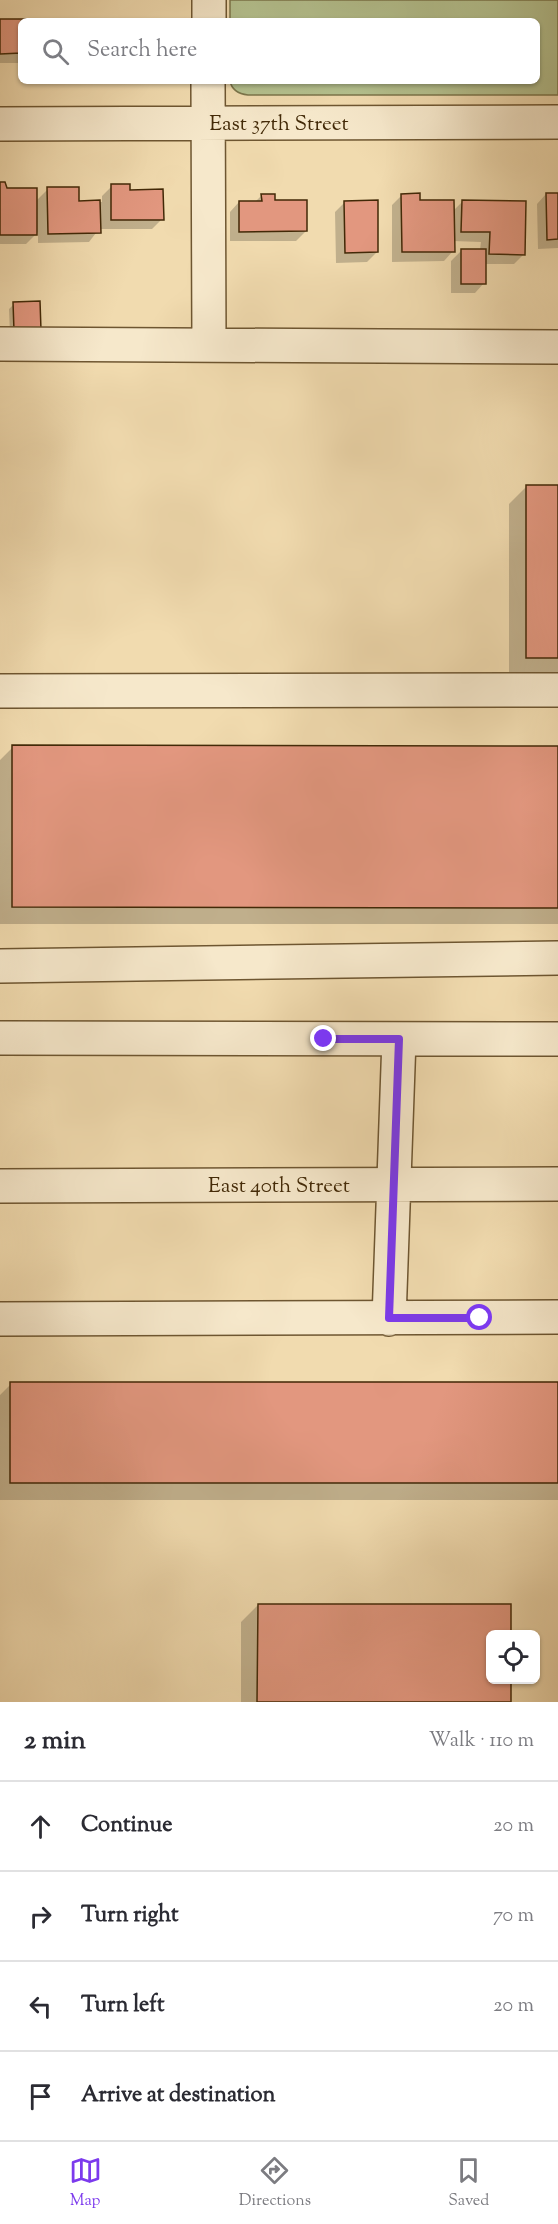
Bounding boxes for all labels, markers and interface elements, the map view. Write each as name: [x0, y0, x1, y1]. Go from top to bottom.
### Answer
search box: [18, 18, 540, 84]
icon: search: [39, 35, 72, 68]
text: Search here: [87, 35, 197, 67]
street label: East 37th Street: [209, 110, 349, 140]
route end: [310, 1025, 336, 1051]
street label: East 40th Street: [208, 1172, 350, 1202]
route start: [466, 1304, 492, 1330]
map controls: [486, 1630, 540, 1684]
button: locate: [486, 1630, 540, 1684]
text: 2 min: [24, 1723, 86, 1760]
text: Walk · 110 m: [429, 1727, 534, 1756]
icon: ahead: [24, 1810, 57, 1843]
text: Continue: [81, 1810, 172, 1842]
text: 20 m: [493, 1812, 534, 1841]
icon: right: [24, 1900, 57, 1933]
text: Turn right: [81, 1900, 178, 1932]
text: 70 m: [493, 1902, 534, 1931]
icon: left: [24, 1990, 57, 2023]
text: Turn left: [81, 1990, 164, 2022]
text: 20 m: [493, 1992, 534, 2021]
icon: arrive: [24, 2080, 57, 2113]
text: Arrive at destination: [81, 2080, 276, 2112]
tab: Map: [69, 2154, 102, 2213]
tab: Directions: [239, 2154, 311, 2213]
tab: Saved: [448, 2154, 489, 2213]

